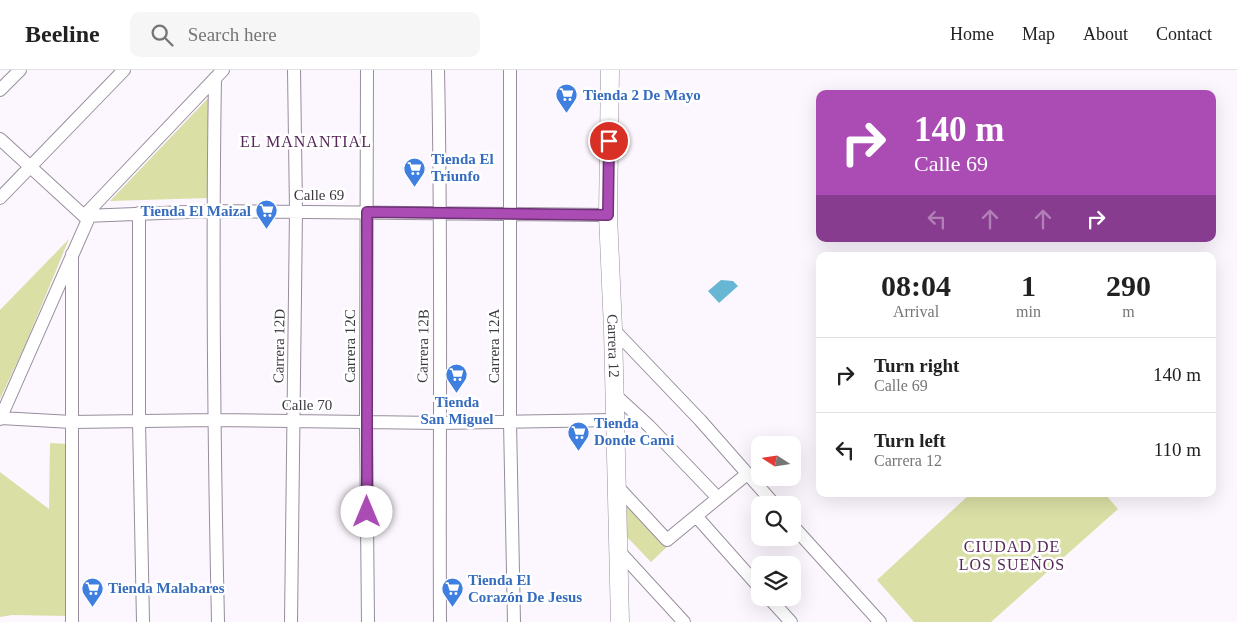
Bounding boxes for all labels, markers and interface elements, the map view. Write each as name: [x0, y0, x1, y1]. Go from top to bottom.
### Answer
search box: [130, 12, 480, 57]
text: Beeline: [25, 21, 100, 47]
icon: search: [148, 21, 176, 49]
text: Search here: [188, 24, 277, 45]
text: Home: [950, 24, 994, 44]
text: Map: [1022, 24, 1055, 44]
text: About: [1083, 24, 1128, 44]
text: Contact: [1156, 24, 1212, 44]
supermarket icon: Tienda 2 De Mayo: [555, 83, 579, 114]
place label: Tienda 2 De Mayo: [583, 87, 701, 103]
icon: right: [831, 110, 896, 175]
text: 140 m: [914, 110, 1004, 149]
pin: [588, 120, 630, 162]
icon: arrive: [595, 127, 623, 155]
district label: EL MANANTIAL: [240, 133, 372, 150]
place label: Tienda El Triunfo: [431, 151, 494, 184]
text: Calle 69: [914, 151, 988, 176]
supermarket icon: Tienda El Triunfo: [403, 156, 427, 187]
street label: Calle 69: [294, 187, 344, 203]
supermarket icon: Tienda El Maizal: [255, 199, 279, 230]
place label: Tienda El Maizal: [140, 203, 251, 219]
icon: left: [923, 205, 951, 233]
icon: ahead: [976, 205, 1004, 233]
icon: ahead: [1029, 205, 1057, 233]
icon: right: [1082, 205, 1110, 233]
text: 08:04: [881, 269, 951, 302]
text: 1: [1021, 269, 1036, 302]
text: 290: [1106, 269, 1151, 302]
text: Arrival: [893, 303, 939, 320]
text: min: [1016, 303, 1041, 320]
text: m: [1122, 303, 1135, 320]
street label: Carrera 12D: [270, 308, 288, 383]
street label: Carrera 12C: [342, 309, 358, 383]
street label: Carrera 12B: [414, 309, 432, 383]
street label: Carrera 12A: [486, 309, 502, 383]
street label: Carrera 12: [604, 314, 622, 378]
text: Turn right: [874, 355, 959, 376]
icon: right: [831, 361, 859, 389]
supermarket icon: Tienda San Miguel: [445, 362, 469, 393]
text: 140 m: [1153, 364, 1201, 385]
text: Calle 69: [874, 377, 928, 394]
place label: Tienda San Miguel: [421, 394, 493, 427]
street label: Calle 70: [282, 397, 332, 413]
place label: Tienda Donde Cami: [594, 415, 674, 448]
supermarket icon: Tienda Donde Cami: [566, 420, 590, 451]
text: Turn left: [874, 430, 946, 451]
north arrow: [751, 436, 801, 486]
map controls: [751, 436, 801, 606]
icon: left: [831, 436, 859, 464]
text: 110 m: [1154, 439, 1201, 460]
text: Carrera 12: [874, 452, 942, 469]
position arrow: [340, 485, 392, 537]
button: search: [751, 496, 801, 546]
district label: CIUDAD DE LOS SUEÑOS: [959, 538, 1065, 573]
button: layers: [751, 556, 801, 606]
place label: Tienda El Corazón De Jesus: [468, 572, 582, 605]
supermarket icon: Tienda Malabares: [80, 576, 104, 607]
supermarket icon: Tienda El Corazón De Jesus: [440, 577, 464, 608]
place label: Tienda Malabares: [108, 580, 225, 596]

